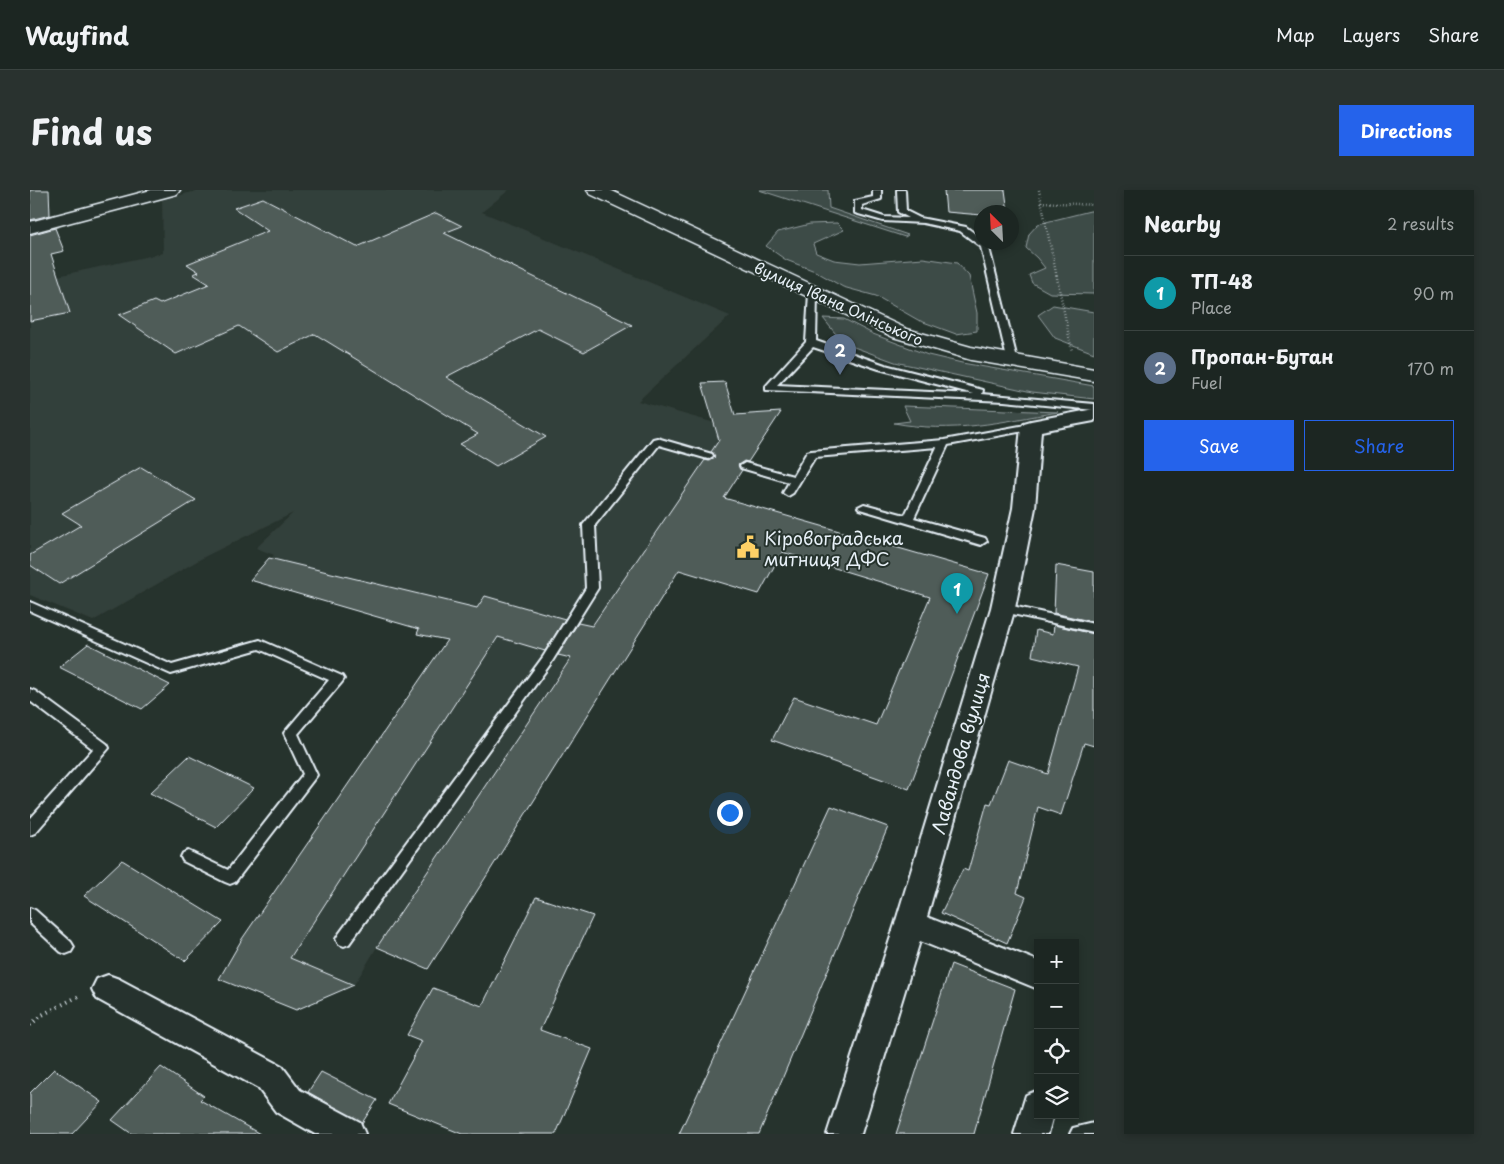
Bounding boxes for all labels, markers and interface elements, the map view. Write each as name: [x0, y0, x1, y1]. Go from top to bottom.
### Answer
text: Wayfind: [25, 17, 129, 53]
text: Map: [1276, 21, 1315, 48]
text: Layers: [1343, 21, 1400, 48]
text: Share: [1428, 21, 1479, 48]
text: Find us: [30, 104, 152, 157]
button: Directions: [1339, 105, 1474, 156]
north arrow: [974, 205, 1019, 250]
text: Nearby: [1144, 207, 1221, 239]
text: 2 results: [1387, 211, 1454, 235]
street label: вулиця Івана Олінського: [751, 255, 927, 351]
text: ТП-48: [1191, 267, 1253, 295]
text: 1: [1156, 281, 1164, 305]
text: 90 m: [1413, 281, 1454, 305]
text: Place: [1191, 295, 1232, 319]
pin: 2: [824, 334, 856, 375]
text: Пропан-Бутан: [1191, 342, 1334, 370]
text: 2: [1154, 356, 1166, 380]
text: 170 m: [1408, 356, 1454, 380]
text: Fuel: [1191, 370, 1222, 394]
button: Save: [1144, 420, 1294, 471]
button: Share: [1304, 420, 1454, 471]
place label: Кіровоградська митниця ДФС: [764, 524, 904, 572]
public building icon: Кіровоградська митниця ДФС: [735, 534, 761, 560]
pin: 1: [941, 573, 973, 614]
street label: Лавандова вулиця: [924, 669, 996, 837]
your location: [717, 800, 743, 826]
map controls: [1034, 939, 1079, 1119]
button: +: [1034, 939, 1079, 984]
button: −: [1034, 984, 1079, 1029]
button: locate: [1034, 1029, 1079, 1074]
button: layers: [1034, 1074, 1079, 1119]

